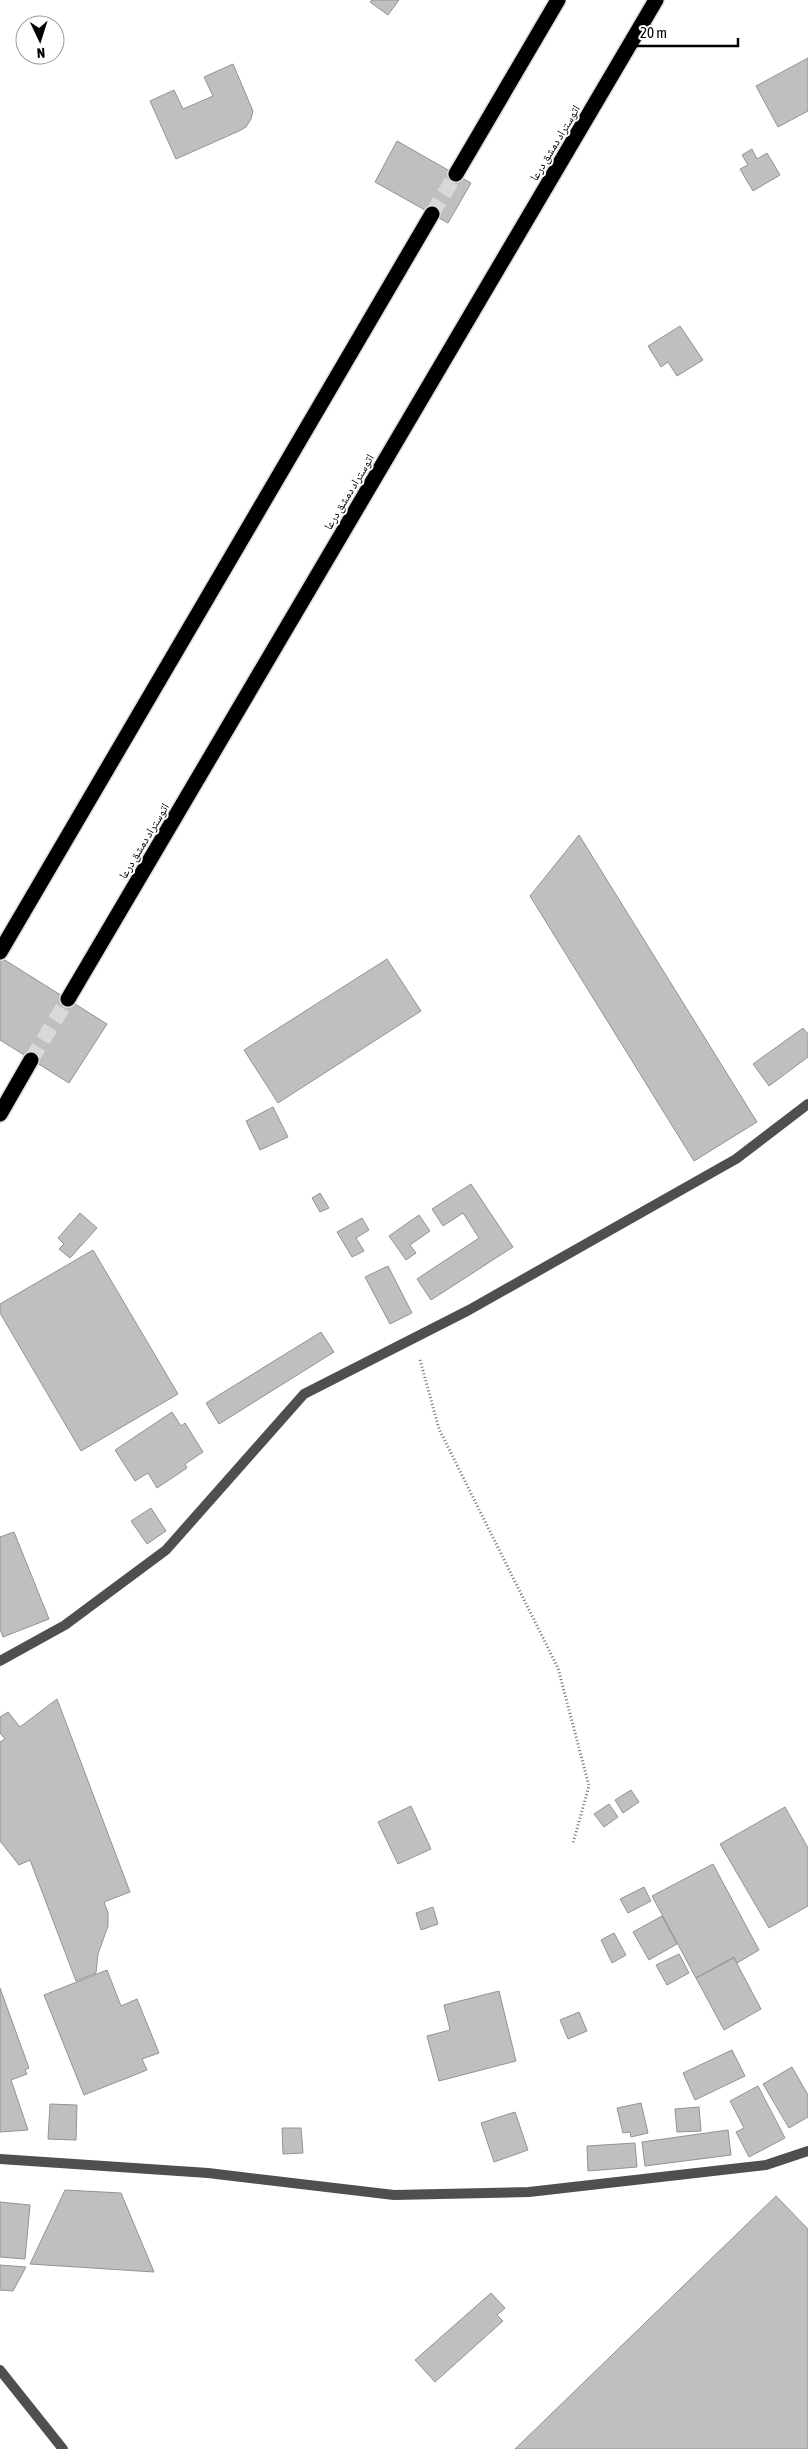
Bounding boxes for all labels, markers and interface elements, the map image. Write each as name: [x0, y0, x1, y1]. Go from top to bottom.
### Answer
north arrow: [15, 15, 65, 65]
scale bar: [633, 15, 738, 47]
text: 20 m: [640, 24, 667, 41]
text: N: [36, 45, 46, 61]
street label: اتوستراد دمشق درعا: [527, 103, 583, 183]
street label: اتوستراد دمشق درعا: [321, 452, 377, 532]
street label: اتوستراد دمشق درعا: [116, 801, 172, 881]

